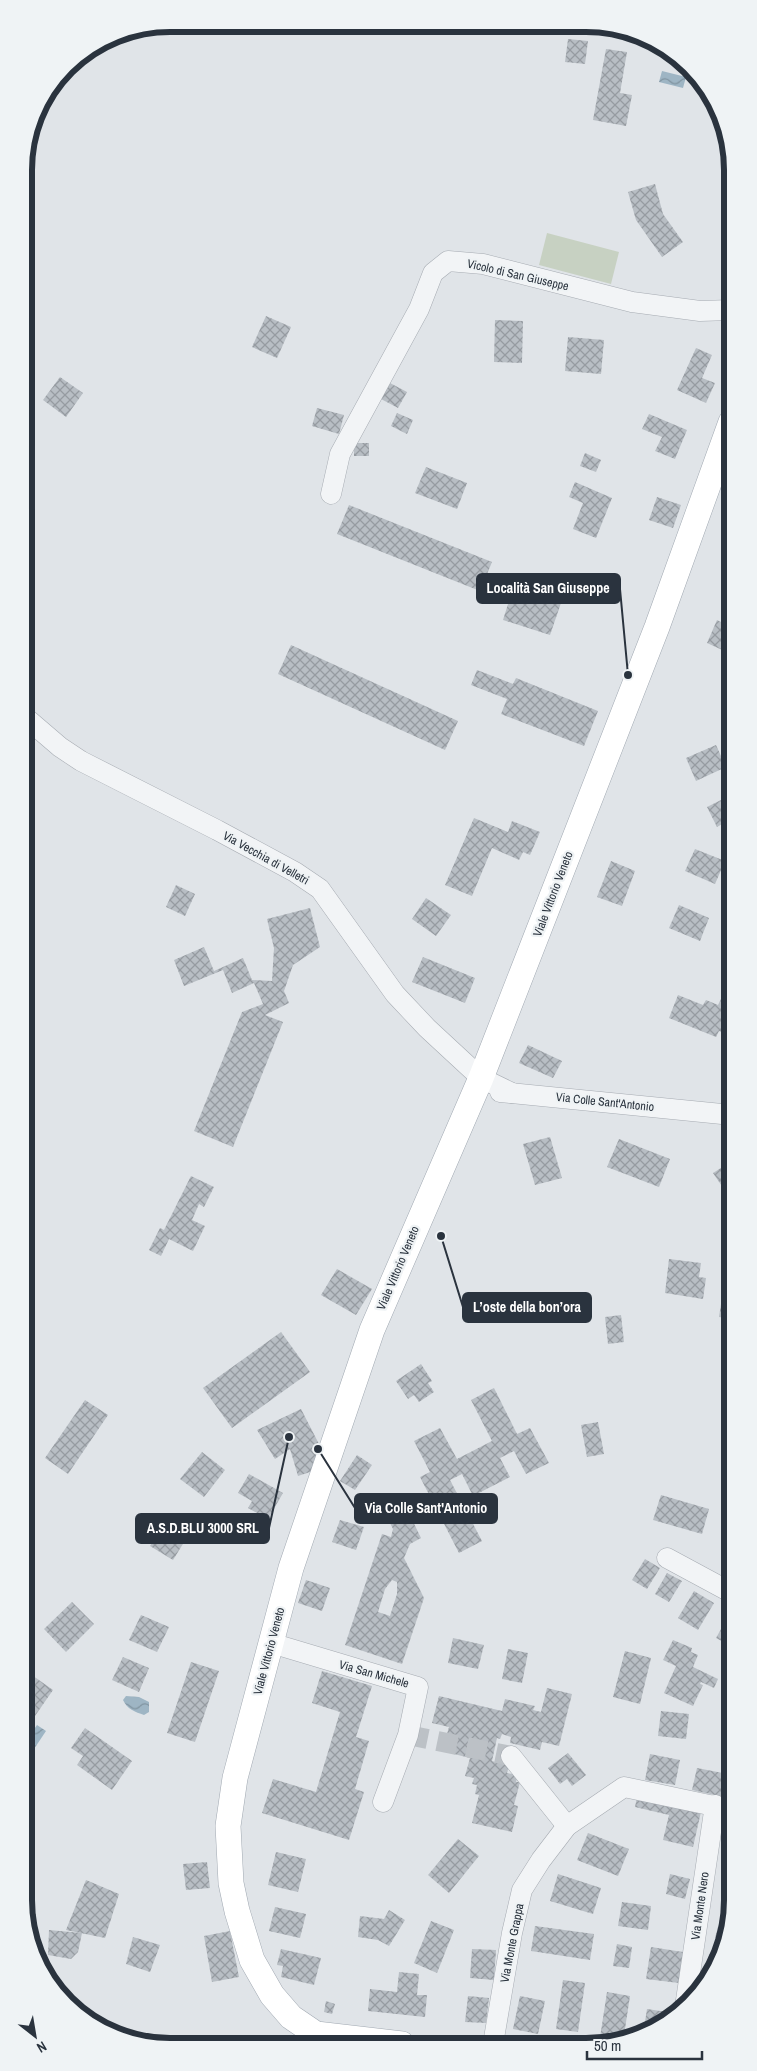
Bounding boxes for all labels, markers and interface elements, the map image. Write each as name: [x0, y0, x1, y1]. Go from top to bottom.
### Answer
street label: Vicolo di San Giuseppe: [466, 256, 570, 294]
callout: Località San Giuseppe: [477, 574, 620, 603]
text: Località San Giuseppe: [486, 579, 610, 597]
street label: Via Vecchia di Velletri: [220, 828, 312, 888]
street label: Viale Vittorio Veneto: [529, 849, 577, 939]
street label: Via Colle Sant'Antonio: [555, 1089, 655, 1115]
street label: Viale Vittorio Veneto: [373, 1223, 423, 1313]
callout: L’oste della bon’ora: [463, 1293, 591, 1322]
text: L’oste della bon’ora: [473, 1298, 582, 1316]
callout: Via Colle Sant'Antonio: [355, 1494, 497, 1523]
text: Via Colle Sant'Antonio: [365, 1499, 487, 1517]
callout: A.S.D.BLU 3000 SRL: [136, 1514, 269, 1543]
text: A.S.D.BLU 3000 SRL: [147, 1519, 259, 1537]
street label: Viale Vittorio Veneto: [250, 1605, 288, 1697]
street label: Via San Michele: [337, 1656, 411, 1692]
street label: Via Monte Nero: [687, 1871, 713, 1941]
street label: Via Monte Grappa: [496, 1902, 528, 1984]
north arrow: [10, 2011, 60, 2061]
scale bar: [587, 2028, 702, 2060]
text: 50 m: [594, 2035, 621, 2056]
text: N: [34, 2037, 50, 2057]

